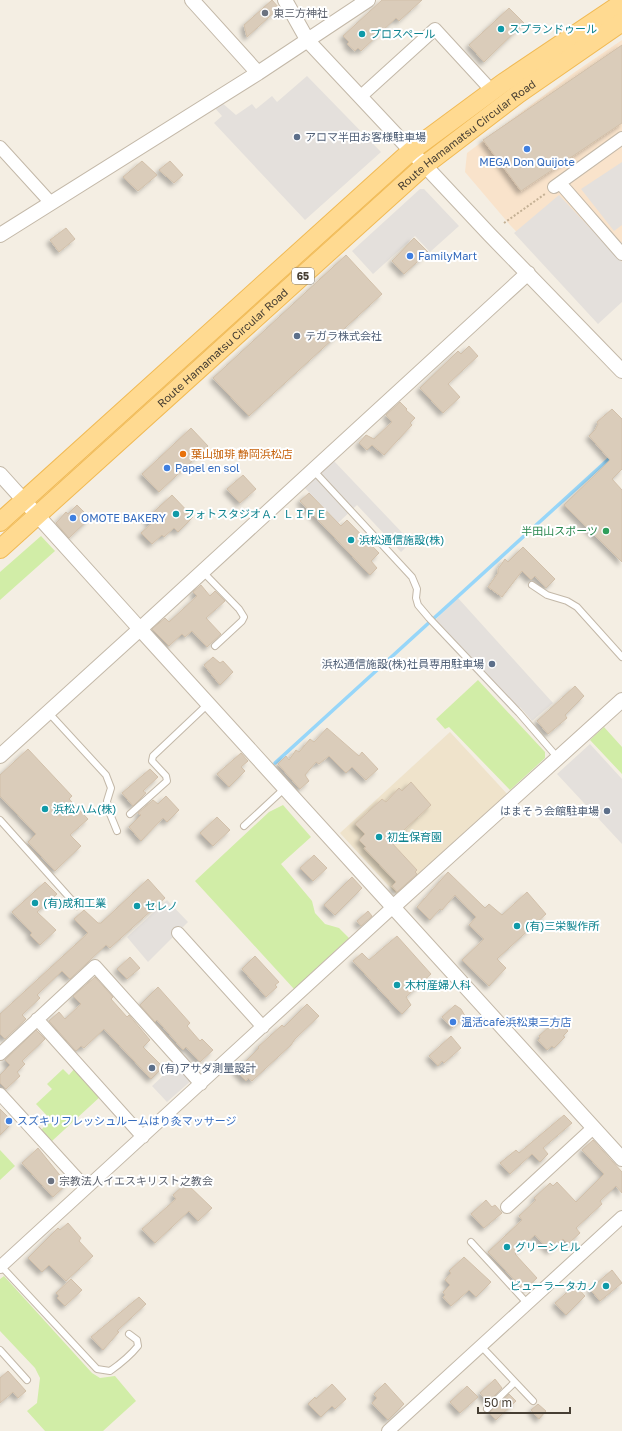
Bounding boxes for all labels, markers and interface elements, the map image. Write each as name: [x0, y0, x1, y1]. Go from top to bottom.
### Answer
place label: 東三方神社: [273, 6, 328, 19]
marker: 東三方神社: [260, 8, 270, 18]
place label: スプランドゥール: [509, 22, 597, 35]
marker: スプランドゥール: [496, 24, 506, 34]
place label: プロスペール: [370, 27, 435, 40]
marker: プロスペール: [357, 29, 367, 39]
street label: Route Hamamatsu Circular Road: [395, 77, 538, 193]
place label: アロマ半田お客様駐車場: [305, 130, 426, 143]
marker: アロマ半田お客様駐車場: [292, 132, 302, 142]
marker: MEGA Don Quijote: [522, 144, 532, 154]
place label: MEGA Don Quijote: [479, 155, 575, 168]
place label: FamilyMart: [418, 249, 477, 262]
marker: FamilyMart: [405, 251, 415, 261]
road number: 65: [292, 268, 314, 284]
street label: Route Hamamatsu Circular Road: [154, 285, 290, 410]
place label: テガラ株式会社: [305, 329, 382, 342]
marker: テガラ株式会社: [292, 331, 302, 341]
place label: 葉山珈琲 静岡浜松店: [191, 447, 293, 460]
marker: 葉山珈琲 静岡浜松店: [178, 449, 188, 459]
place label: Papel en sol: [175, 461, 240, 474]
marker: Papel en sol: [162, 463, 172, 473]
place label: フォトスタジオＡ．ＬＩＦＥ: [184, 507, 327, 520]
marker: フォトスタジオＡ．ＬＩＦＥ: [171, 509, 181, 519]
place label: OMOTE BAKERY: [81, 511, 166, 524]
marker: OMOTE BAKERY: [68, 513, 78, 523]
place label: 半田山スポーツ: [521, 524, 598, 537]
marker: 半田山スポーツ: [601, 526, 611, 536]
place label: 浜松通信施設(株): [359, 533, 444, 546]
marker: 浜松通信施設(株): [346, 535, 356, 545]
place label: 浜松通信施設(株)社員専用駐車場: [322, 657, 484, 670]
marker: 浜松通信施設(株)社員専用駐車場: [487, 659, 497, 669]
place label: 浜松ハム(株): [53, 802, 116, 815]
marker: 浜松ハム(株): [40, 804, 50, 814]
place label: はまそう会館駐車場: [500, 804, 599, 817]
marker: はまそう会館駐車場: [602, 806, 612, 816]
place label: 初生保育園: [387, 830, 442, 843]
marker: 初生保育園: [374, 832, 384, 842]
place label: (有)成和工業: [43, 896, 106, 909]
marker: (有)成和工業: [30, 898, 40, 908]
place label: セレノ: [145, 899, 178, 912]
marker: セレノ: [132, 901, 142, 911]
place label: (有)三栄製作所: [525, 919, 600, 932]
marker: (有)三栄製作所: [512, 921, 522, 931]
place label: 木村産婦人科: [405, 978, 471, 991]
marker: 木村産婦人科: [392, 980, 402, 990]
place label: 温活cafe浜松東三方店: [461, 1015, 572, 1028]
marker: 温活cafe浜松東三方店: [448, 1017, 458, 1027]
place label: (有)アサダ測量設計: [160, 1061, 256, 1074]
marker: (有)アサダ測量設計: [147, 1063, 157, 1073]
place label: スズキリフレッシュルームはり灸マッサージ: [17, 1114, 236, 1127]
marker: スズキリフレッシュルームはり灸マッサージ: [4, 1116, 14, 1126]
place label: 宗教法人イエスキリスト之教会: [59, 1174, 213, 1187]
marker: 宗教法人イエスキリスト之教会: [46, 1176, 56, 1186]
place label: グリーンヒル: [515, 1240, 580, 1253]
marker: グリーンヒル: [502, 1242, 512, 1252]
place label: ビューラータカノ: [510, 1279, 598, 1292]
marker: ビューラータカノ: [601, 1281, 611, 1291]
scale bar: [478, 1389, 570, 1415]
text: 50 m: [484, 1395, 512, 1410]

